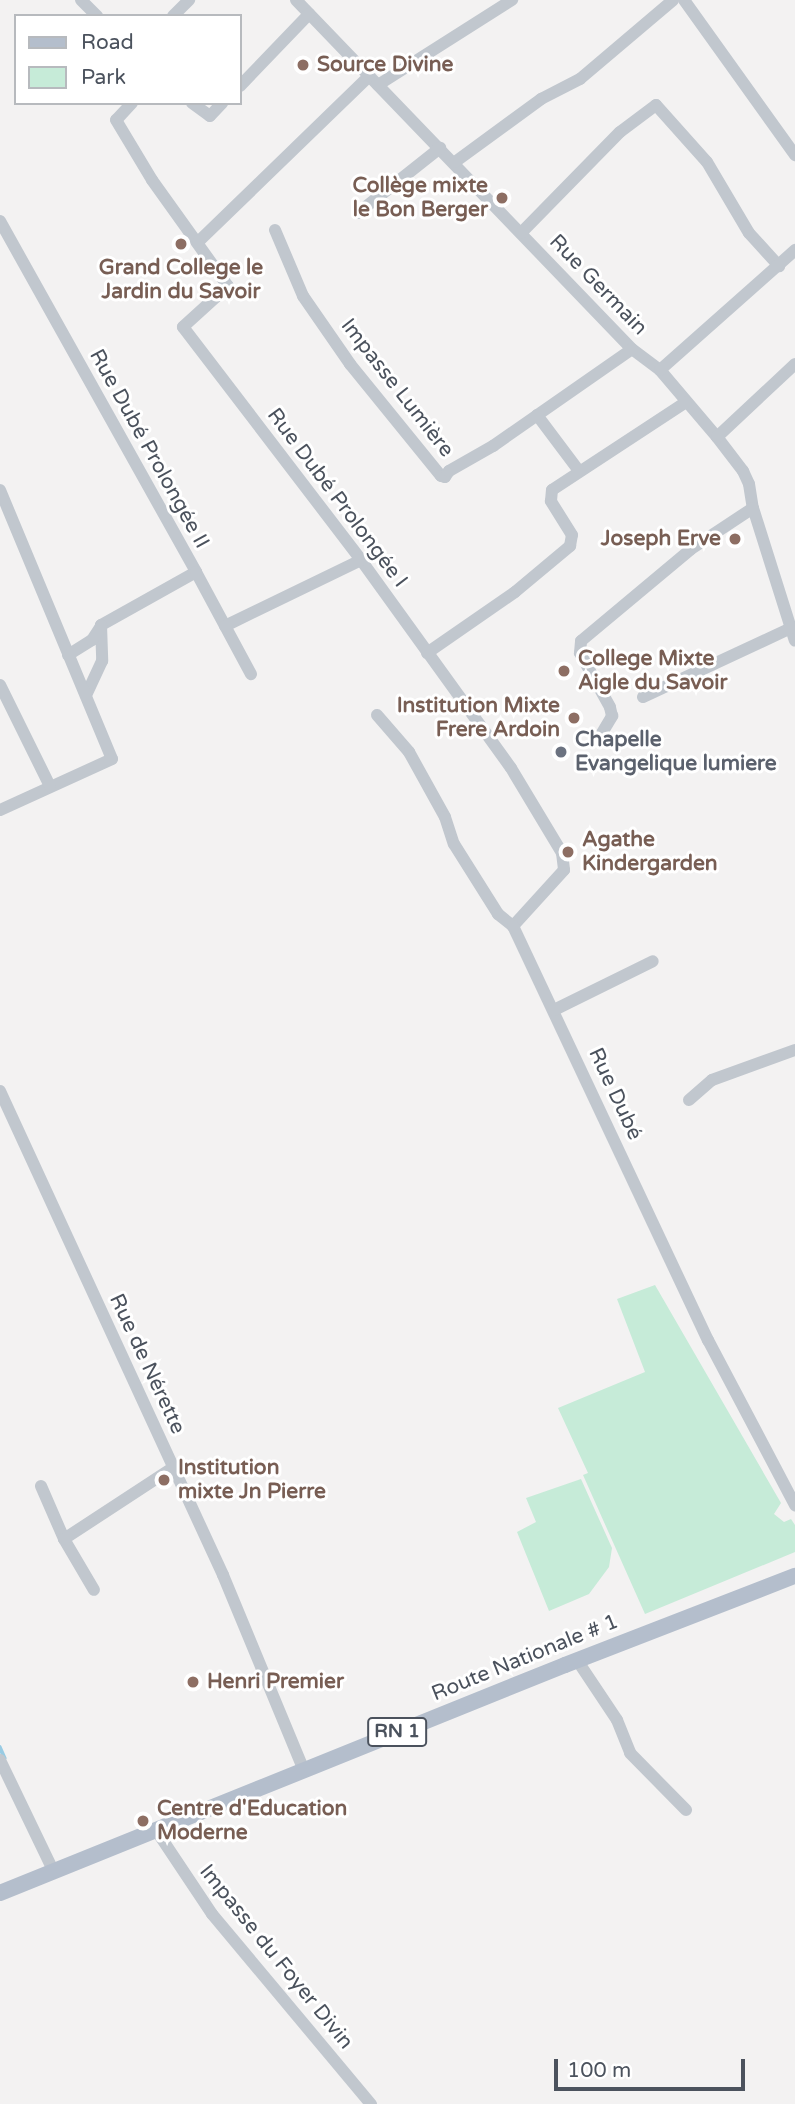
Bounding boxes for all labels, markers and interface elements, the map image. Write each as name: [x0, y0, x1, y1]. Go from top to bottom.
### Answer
legend: [14, 14, 242, 105]
text: Road: [81, 30, 134, 55]
place label: Source Divine: [317, 52, 453, 78]
marker: Source Divine: [295, 57, 311, 73]
text: Park: [81, 65, 126, 90]
place label: Collège mixte le Bon Berger: [352, 173, 488, 223]
marker: Collège mixte le Bon Berger: [494, 190, 510, 206]
street label: Rue Germain: [544, 229, 652, 341]
marker: Grand College le Jardin du Savoir: [173, 236, 189, 252]
place label: Grand College le Jardin du Savoir: [99, 255, 263, 305]
street label: Impasse Lumière: [335, 314, 459, 462]
street label: Rue Dubé Prolongée II: [84, 345, 214, 553]
street label: Rue Dubé Prolongée I: [261, 403, 413, 593]
place label: Joseph Erve: [601, 526, 721, 552]
marker: Joseph Erve: [727, 531, 743, 547]
place label: College Mixte Aigle du Savoir: [578, 646, 728, 696]
marker: College Mixte Aigle du Savoir: [556, 663, 572, 679]
place label: Institution Mixte Frere Ardoin: [397, 693, 560, 743]
marker: Institution Mixte Frere Ardoin: [566, 710, 582, 726]
place label: Chapelle Evangelique lumiere: [575, 727, 777, 777]
marker: Chapelle Evangelique lumiere: [553, 744, 569, 760]
place label: Agathe Kindergarden: [582, 827, 718, 877]
marker: Agathe Kindergarden: [560, 844, 576, 860]
street label: Rue Dubé: [583, 1044, 647, 1144]
street label: Rue de Nérette: [104, 1290, 190, 1438]
place label: Institution mixte Jn Pierre: [178, 1455, 326, 1505]
marker: Institution mixte Jn Pierre: [156, 1472, 172, 1488]
street label: Route Nationale # 1: [428, 1609, 622, 1707]
place label: Henri Premier: [207, 1669, 344, 1695]
marker: Henri Premier: [185, 1674, 201, 1690]
road number: RN 1: [366, 1716, 428, 1748]
place label: Centre d'Education Moderne: [157, 1796, 347, 1846]
marker: Centre d'Education Moderne: [135, 1813, 151, 1829]
street label: Impasse du Foyer Divin: [194, 1860, 358, 2054]
scale bar: [557, 2044, 748, 2088]
text: 100 m: [567, 2058, 631, 2083]

